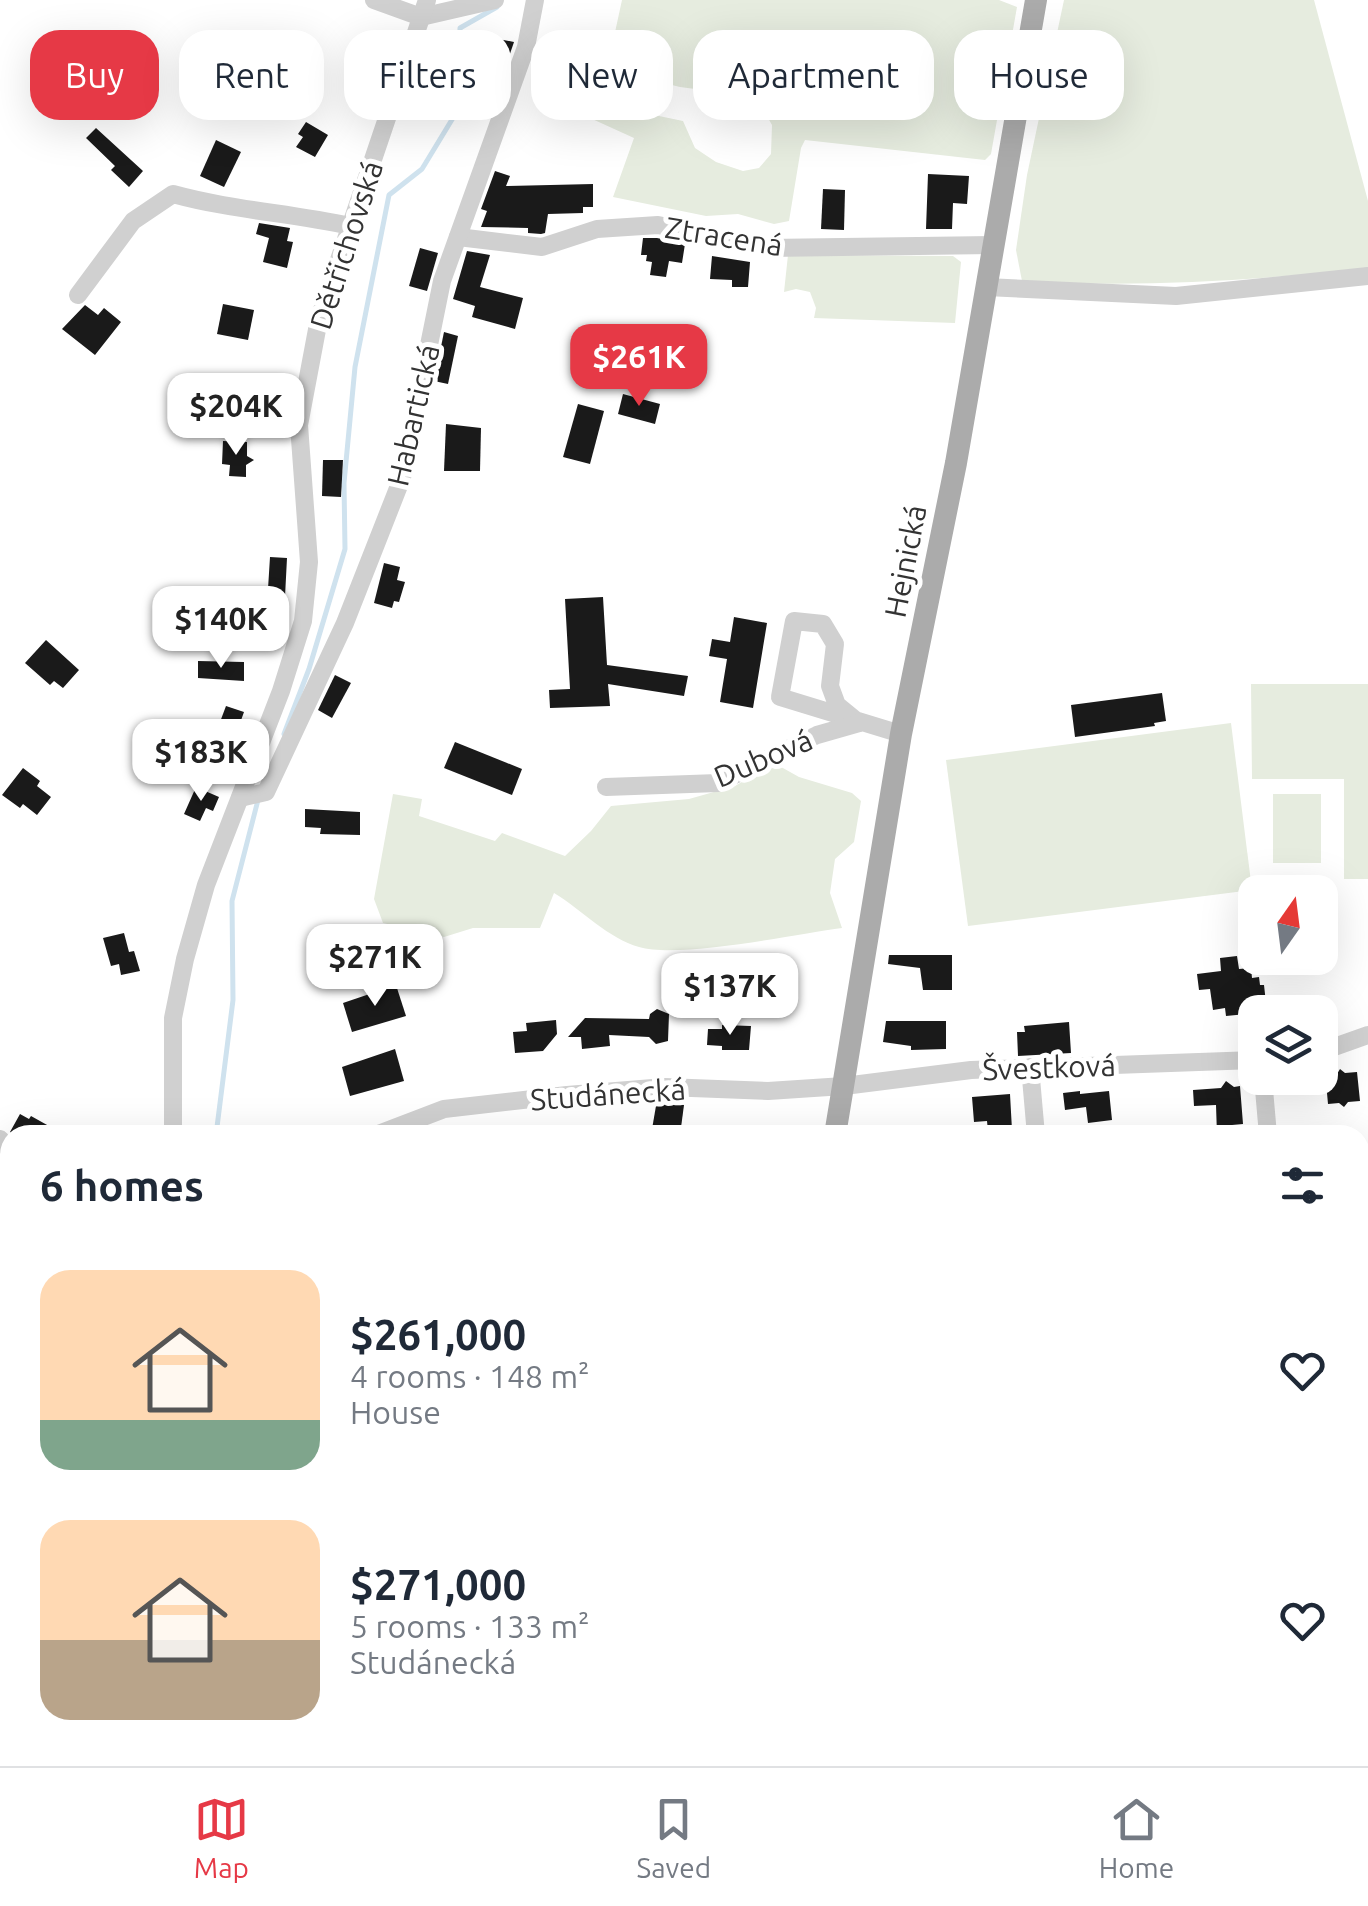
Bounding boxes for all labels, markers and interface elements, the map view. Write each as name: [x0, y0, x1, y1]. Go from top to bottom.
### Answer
chip: Buy: [30, 30, 159, 120]
chip: Rent: [179, 30, 324, 120]
chip: Filters: [344, 30, 511, 120]
chip: New: [531, 30, 673, 120]
chip: Apartment: [693, 30, 934, 120]
chip: House: [954, 30, 1124, 120]
street label: Dětřichovská: [303, 157, 389, 333]
street label: Ztracená: [663, 210, 785, 262]
pin: $261K: [569, 324, 709, 409]
text: $261K: [592, 338, 686, 374]
street label: Habartická: [380, 341, 446, 489]
pin: $204K: [166, 373, 306, 458]
text: $204K: [189, 387, 283, 423]
street label: Hejnická: [877, 502, 933, 620]
pin: $140K: [151, 586, 291, 671]
text: $140K: [174, 600, 268, 636]
pin: $183K: [131, 719, 271, 804]
street label: Dubová: [709, 722, 817, 794]
text: $183K: [154, 733, 248, 769]
north arrow: [1238, 875, 1338, 975]
map controls: [1238, 875, 1338, 1095]
pin: $271K: [305, 924, 445, 1009]
text: $271K: [328, 938, 422, 974]
pin: $137K: [660, 953, 800, 1038]
text: $137K: [683, 967, 777, 1003]
button: layers: [1238, 995, 1338, 1095]
street label: Švestková: [982, 1048, 1116, 1086]
street label: Studánecká: [529, 1072, 687, 1116]
icon: filters: [1275, 1158, 1330, 1213]
text: 6 homes: [40, 1162, 204, 1209]
icon: home: [120, 1310, 240, 1430]
text: $261,000: [350, 1311, 526, 1358]
icon: heart: [1275, 1343, 1330, 1398]
text: 4 rooms · 148 m²: [350, 1358, 590, 1394]
text: House: [350, 1394, 441, 1430]
icon: home: [120, 1560, 240, 1680]
text: $271,000: [350, 1561, 526, 1608]
icon: heart: [1275, 1593, 1330, 1648]
text: 5 rooms · 133 m²: [350, 1608, 590, 1644]
text: Studánecká: [350, 1644, 516, 1680]
tab: Map: [194, 1792, 249, 1883]
tab: Saved: [637, 1792, 711, 1883]
tab: Home: [1099, 1792, 1174, 1883]

